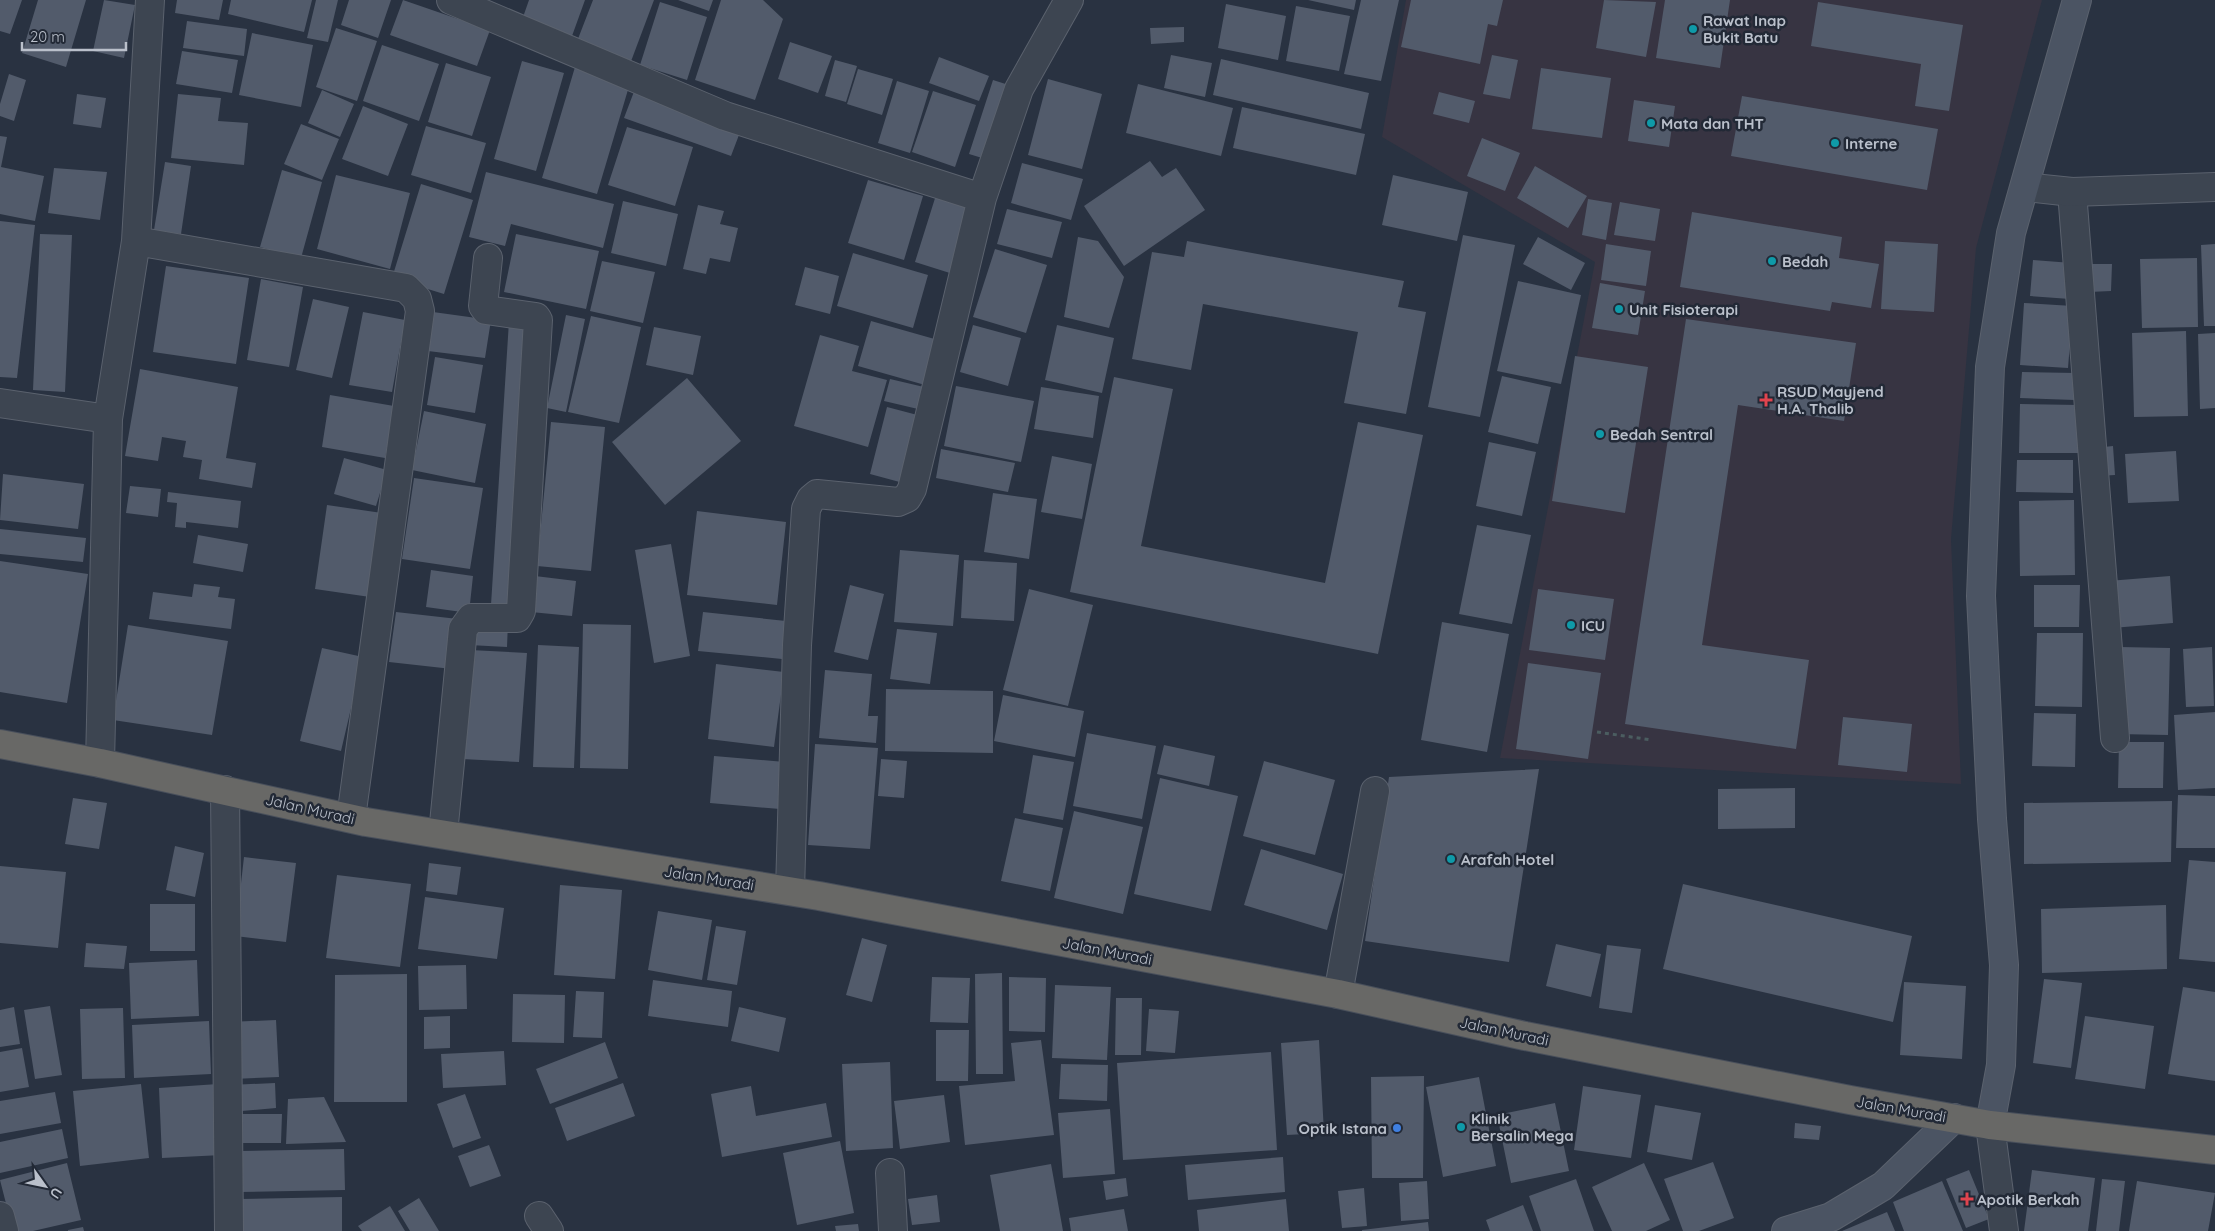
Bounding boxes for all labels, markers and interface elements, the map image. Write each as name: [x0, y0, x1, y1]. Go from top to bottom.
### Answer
place label: Rawat Inap Bukit Batu: [1703, 11, 1786, 47]
scale bar: [22, 20, 126, 52]
marker: Rawat Inap Bukit Batu: [1687, 23, 1699, 35]
text: 20 m: [30, 27, 65, 46]
place label: Mata dan THT: [1661, 114, 1764, 133]
marker: Mata dan THT: [1645, 117, 1657, 129]
place label: Interne: [1845, 134, 1897, 153]
marker: Interne: [1829, 137, 1841, 149]
place label: Bedah: [1782, 252, 1828, 271]
marker: Bedah: [1766, 255, 1778, 267]
place label: Unit Fisioterapi: [1629, 300, 1738, 319]
marker: Unit Fisioterapi: [1613, 303, 1625, 315]
place label: RSUD Mayjend H.A. Thalib: [1777, 382, 1884, 418]
marker: RSUD Mayjend H.A. Thalib: [1759, 393, 1773, 407]
place label: Bedah Sentral: [1610, 425, 1713, 444]
marker: Bedah Sentral: [1594, 428, 1606, 440]
place label: ICU: [1581, 616, 1605, 635]
marker: ICU: [1565, 619, 1577, 631]
street label: Jalan Muradi: [264, 790, 356, 828]
place label: Arafah Hotel: [1461, 850, 1554, 869]
marker: Arafah Hotel: [1445, 853, 1457, 865]
street label: Jalan Muradi: [663, 862, 755, 894]
street label: Jalan Muradi: [1061, 933, 1153, 969]
street label: Jalan Muradi: [1458, 1012, 1550, 1050]
street label: Jalan Muradi: [1855, 1092, 1947, 1126]
place label: Klinik Bersalin Mega: [1471, 1109, 1574, 1145]
place label: Optik Istana: [1299, 1119, 1387, 1138]
marker: Klinik Bersalin Mega: [1455, 1121, 1467, 1133]
marker: Optik Istana: [1391, 1122, 1403, 1134]
north arrow: [20, 1161, 70, 1211]
text: U: [46, 1184, 66, 1202]
place label: Apotik Berkah: [1977, 1190, 2080, 1209]
marker: Apotik Berkah: [1961, 1193, 1973, 1205]

